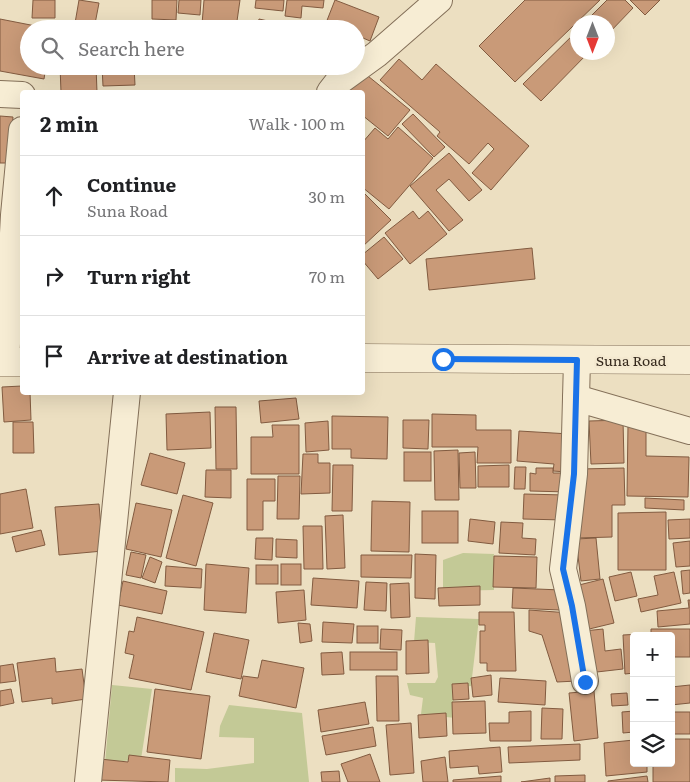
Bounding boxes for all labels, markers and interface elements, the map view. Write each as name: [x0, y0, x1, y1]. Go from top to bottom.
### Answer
north arrow: [570, 15, 615, 60]
search box: [20, 20, 365, 75]
icon: search: [38, 34, 66, 62]
text: Search here: [78, 34, 185, 62]
text: 2 min: [40, 107, 99, 138]
text: Walk · 100 m: [249, 111, 345, 135]
text: Continue: [87, 170, 176, 198]
icon: ahead: [40, 182, 68, 210]
text: 30 m: [308, 184, 345, 208]
text: Suna Road: [87, 198, 168, 222]
icon: right: [40, 262, 68, 290]
text: Turn right: [87, 262, 191, 290]
text: 70 m: [309, 264, 345, 288]
icon: arrive: [40, 342, 68, 370]
text: Arrive at destination: [87, 342, 288, 370]
route start: [432, 348, 455, 371]
street label: Suna Road: [596, 350, 667, 370]
map controls: [630, 632, 675, 767]
button: +: [630, 632, 675, 677]
route end: [574, 671, 597, 694]
button: −: [630, 677, 675, 722]
button: layers: [630, 722, 675, 767]

